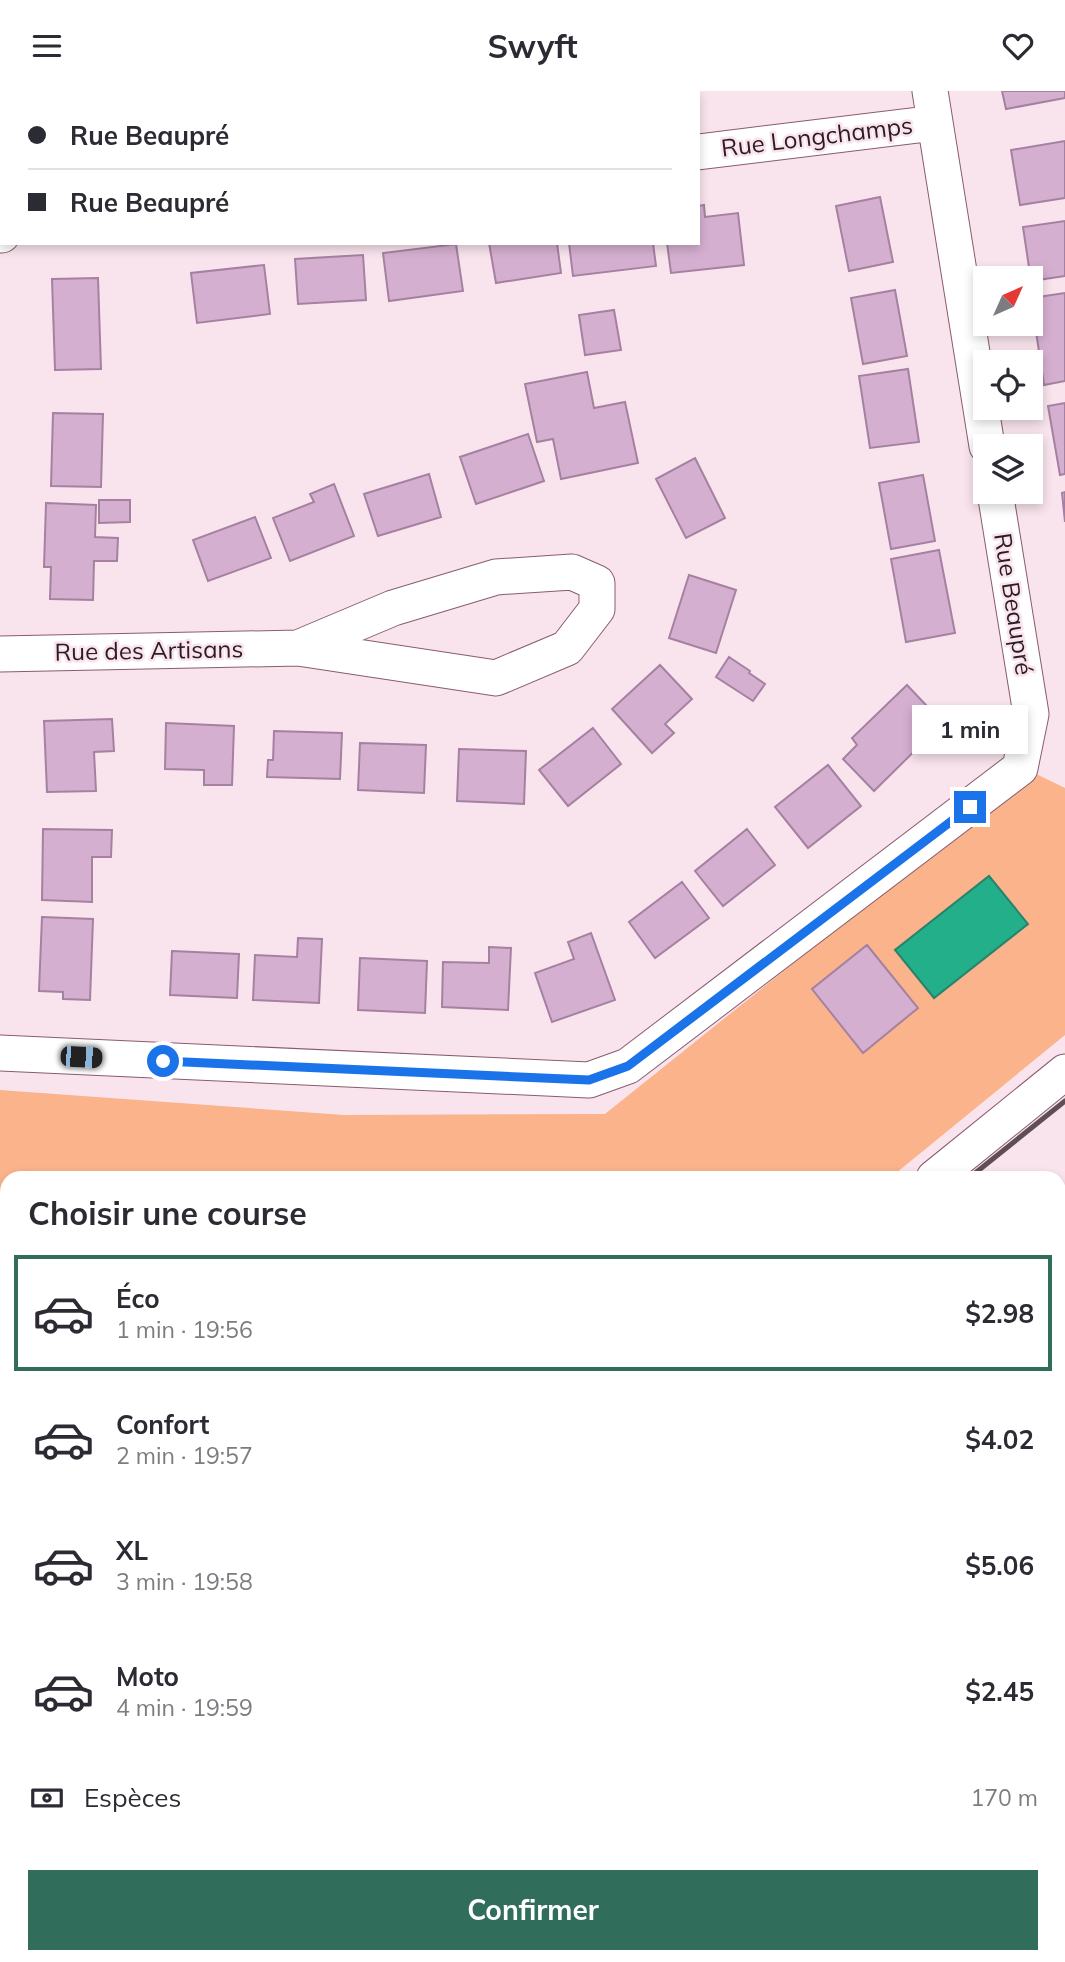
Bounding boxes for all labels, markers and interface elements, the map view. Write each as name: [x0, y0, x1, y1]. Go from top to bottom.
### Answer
text: Swyft: [487, 26, 578, 66]
icon: menu: [28, 27, 66, 65]
icon: heart: [999, 27, 1037, 65]
street label: Rue Longchamps: [719, 109, 914, 163]
text: Rue Beaupré: [70, 119, 229, 152]
text: Rue Beaupré: [70, 186, 229, 219]
north arrow: [973, 266, 1043, 336]
map controls: [973, 266, 1043, 504]
button: locate: [973, 350, 1043, 420]
button: layers: [973, 434, 1043, 504]
street label: Rue Beaupré: [988, 531, 1040, 677]
street label: Rue des Artisans: [54, 633, 244, 667]
callout: 1 min: [912, 705, 1028, 755]
text: 1 min: [940, 715, 1000, 744]
route end: [954, 791, 986, 823]
car: [60, 1045, 103, 1069]
route start: [147, 1045, 179, 1077]
text: Choisir une course: [28, 1193, 307, 1233]
icon: car: [32, 1282, 95, 1345]
text: Éco: [116, 1282, 160, 1315]
text: $2.98: [965, 1297, 1034, 1330]
text: 1 min · 19:56: [116, 1315, 253, 1344]
icon: car: [32, 1408, 95, 1471]
text: Confort: [116, 1408, 209, 1441]
text: $4.02: [965, 1423, 1034, 1456]
text: 2 min · 19:57: [116, 1441, 253, 1470]
icon: car: [32, 1534, 95, 1597]
text: XL: [116, 1534, 148, 1567]
text: $5.06: [965, 1549, 1034, 1582]
text: 3 min · 19:58: [116, 1567, 253, 1596]
icon: car: [32, 1660, 95, 1723]
text: Moto: [116, 1660, 179, 1693]
text: $2.45: [965, 1675, 1034, 1708]
text: 4 min · 19:59: [116, 1693, 253, 1722]
icon: cash: [28, 1779, 66, 1817]
text: Espèces: [84, 1781, 181, 1814]
text: 170 m: [970, 1783, 1038, 1812]
button: Confirmer: [28, 1870, 1038, 1950]

